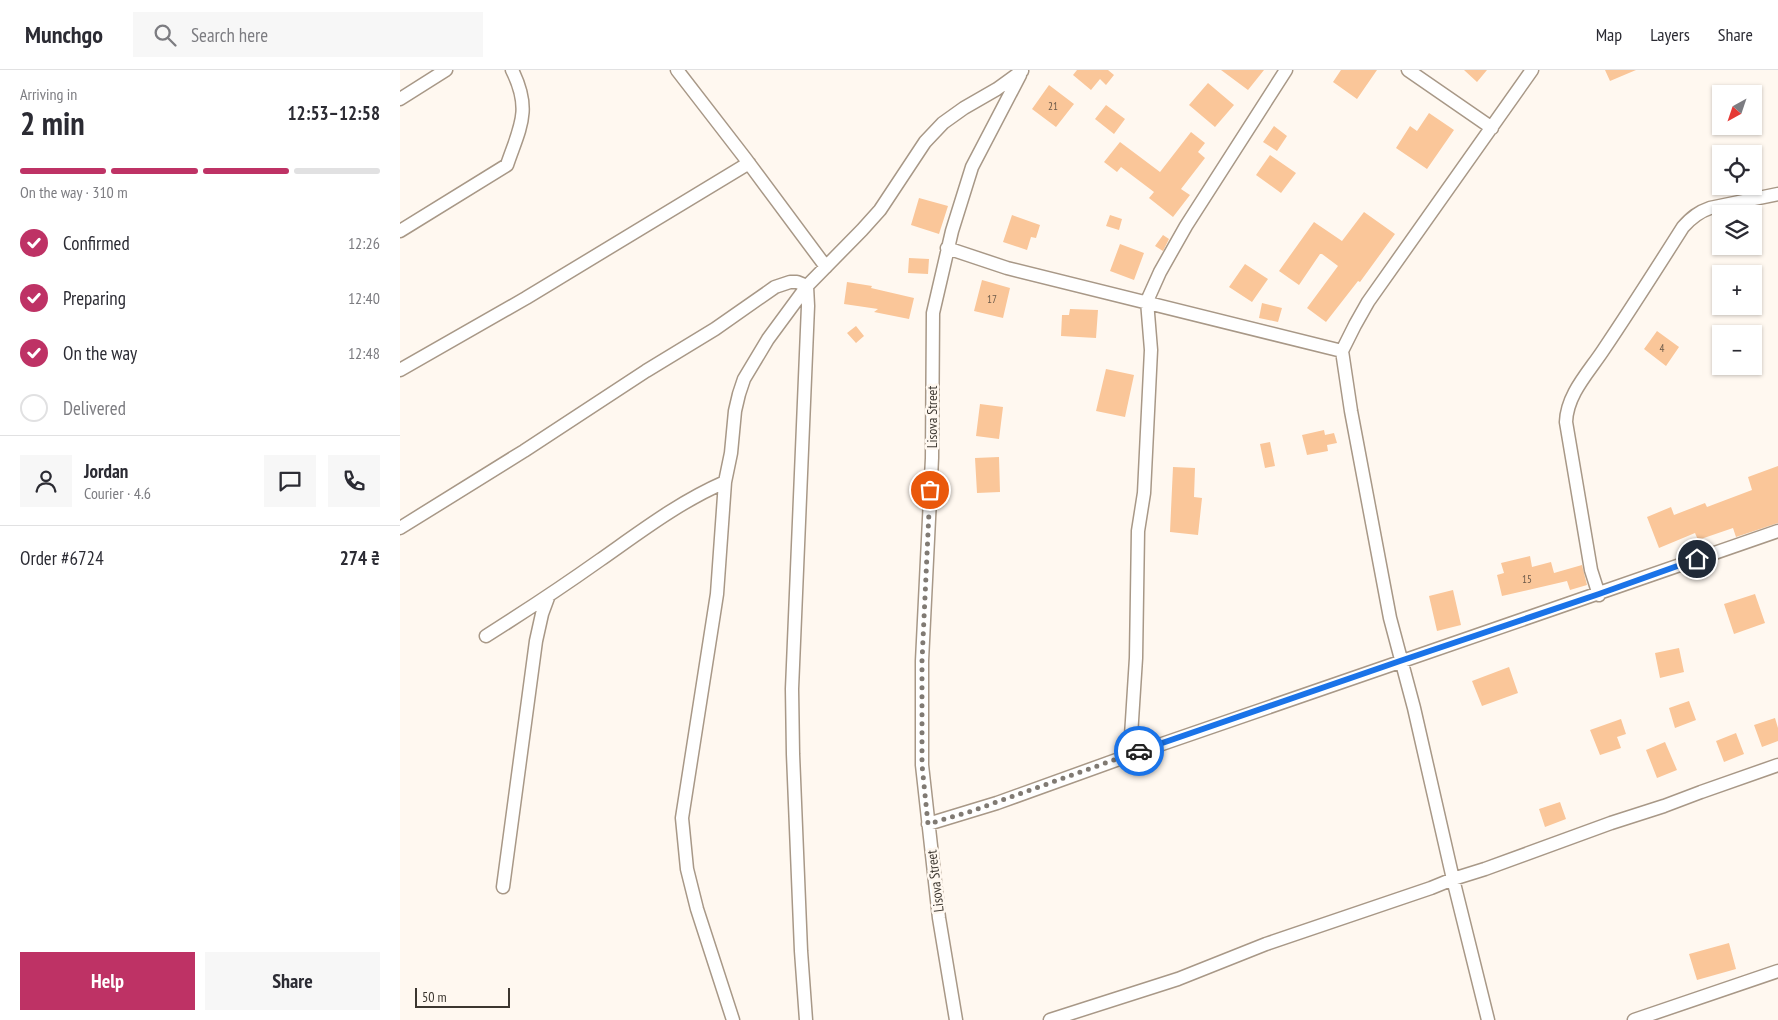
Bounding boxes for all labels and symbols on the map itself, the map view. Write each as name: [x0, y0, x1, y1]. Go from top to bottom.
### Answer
north arrow: [1712, 85, 1762, 135]
house number: 21: [1048, 99, 1058, 113]
house number: 17: [987, 292, 997, 306]
house number: 4: [1660, 341, 1665, 355]
street label: Lisova Street: [923, 386, 941, 448]
pin: [909, 469, 951, 511]
pin: [1676, 538, 1718, 580]
house number: 15: [1522, 572, 1532, 586]
courier: [1114, 726, 1164, 776]
street label: Lisova Street: [922, 849, 948, 913]
scale bar: [415, 985, 510, 1008]

